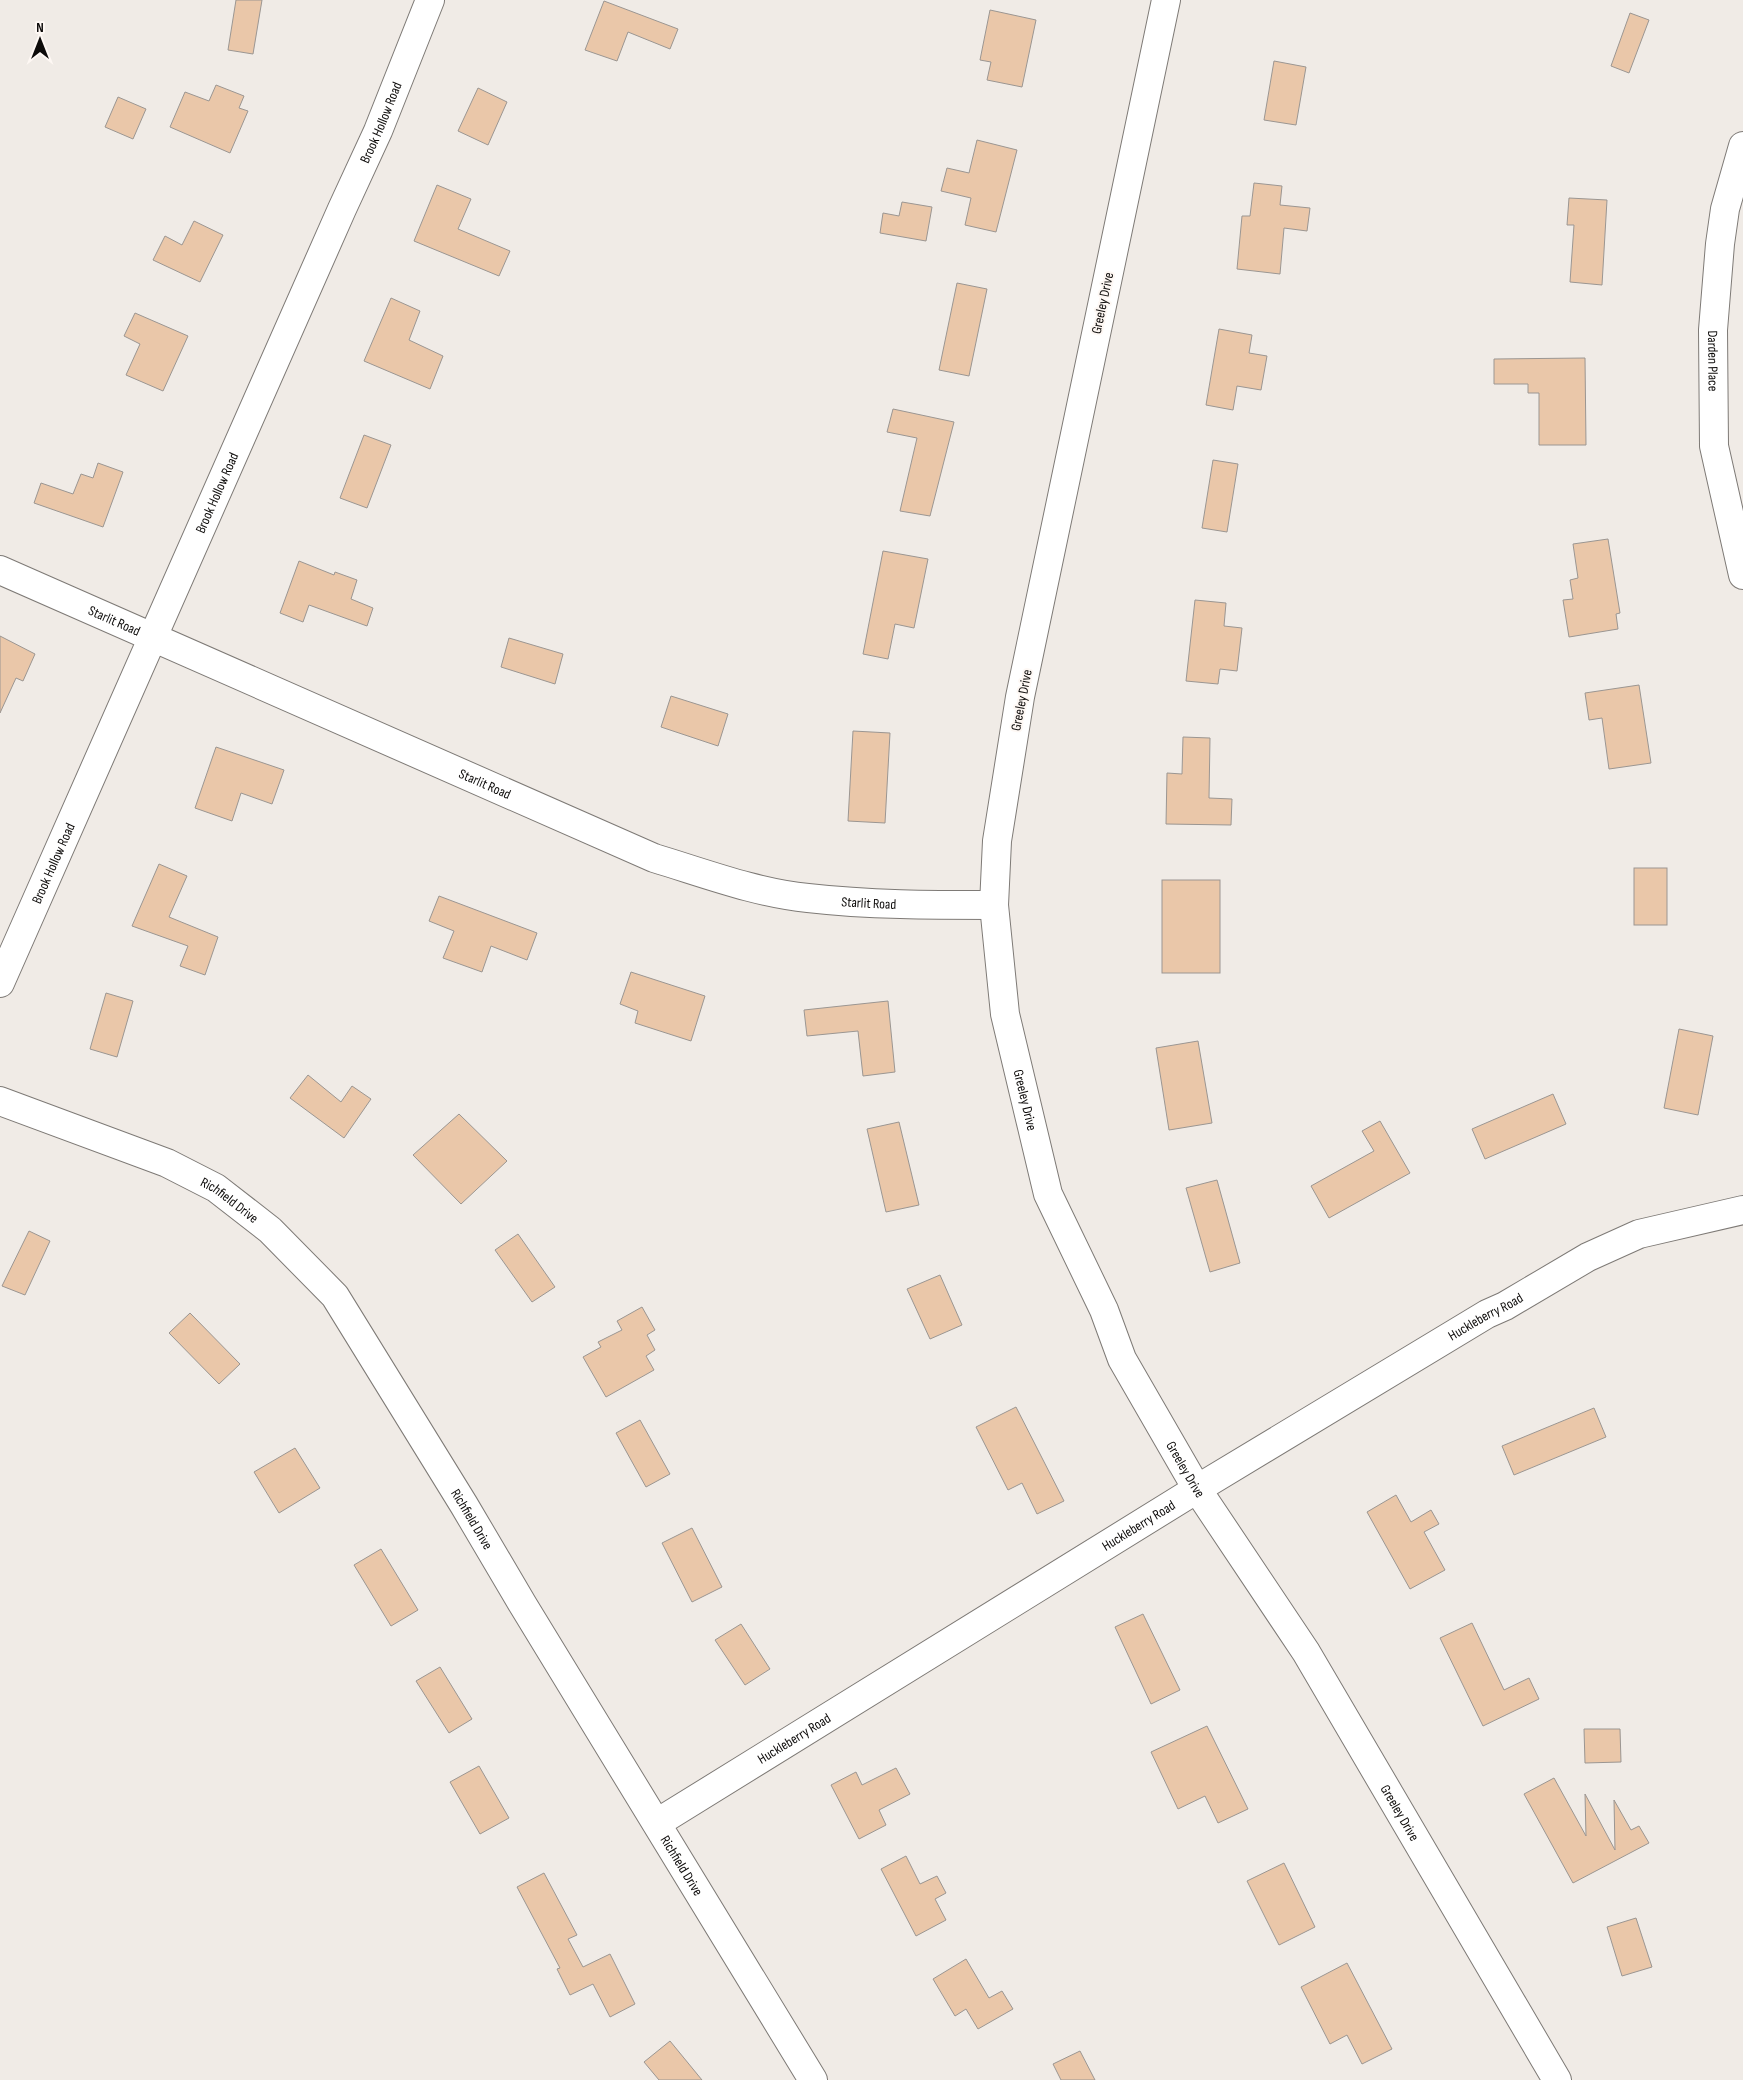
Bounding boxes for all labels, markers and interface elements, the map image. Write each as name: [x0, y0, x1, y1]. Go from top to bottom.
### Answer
north arrow: [15, 15, 65, 65]
text: N: [36, 19, 44, 36]
street label: Brook Hollow Road: [356, 79, 406, 166]
street label: Greeley Drive: [1088, 271, 1117, 335]
street label: Darden Place: [1704, 330, 1722, 391]
street label: Brook Hollow Road: [192, 450, 242, 536]
street label: Starlit Road: [86, 602, 143, 640]
street label: Greeley Drive: [1007, 668, 1036, 732]
street label: Starlit Road: [456, 765, 514, 803]
street label: Brook Hollow Road: [28, 820, 79, 906]
street label: Starlit Road: [841, 893, 897, 913]
street label: Greeley Drive: [1010, 1068, 1041, 1132]
street label: Richfield Drive: [198, 1174, 262, 1227]
street label: Huckleberry Road: [1445, 1289, 1526, 1344]
street label: Greeley Drive: [1162, 1438, 1208, 1501]
street label: Richfield Drive: [447, 1486, 496, 1553]
street label: Huckleberry Road: [1099, 1497, 1178, 1555]
street label: Huckleberry Road: [755, 1710, 834, 1768]
street label: Greeley Drive: [1377, 1782, 1423, 1844]
street label: Richfield Drive: [657, 1832, 706, 1899]

